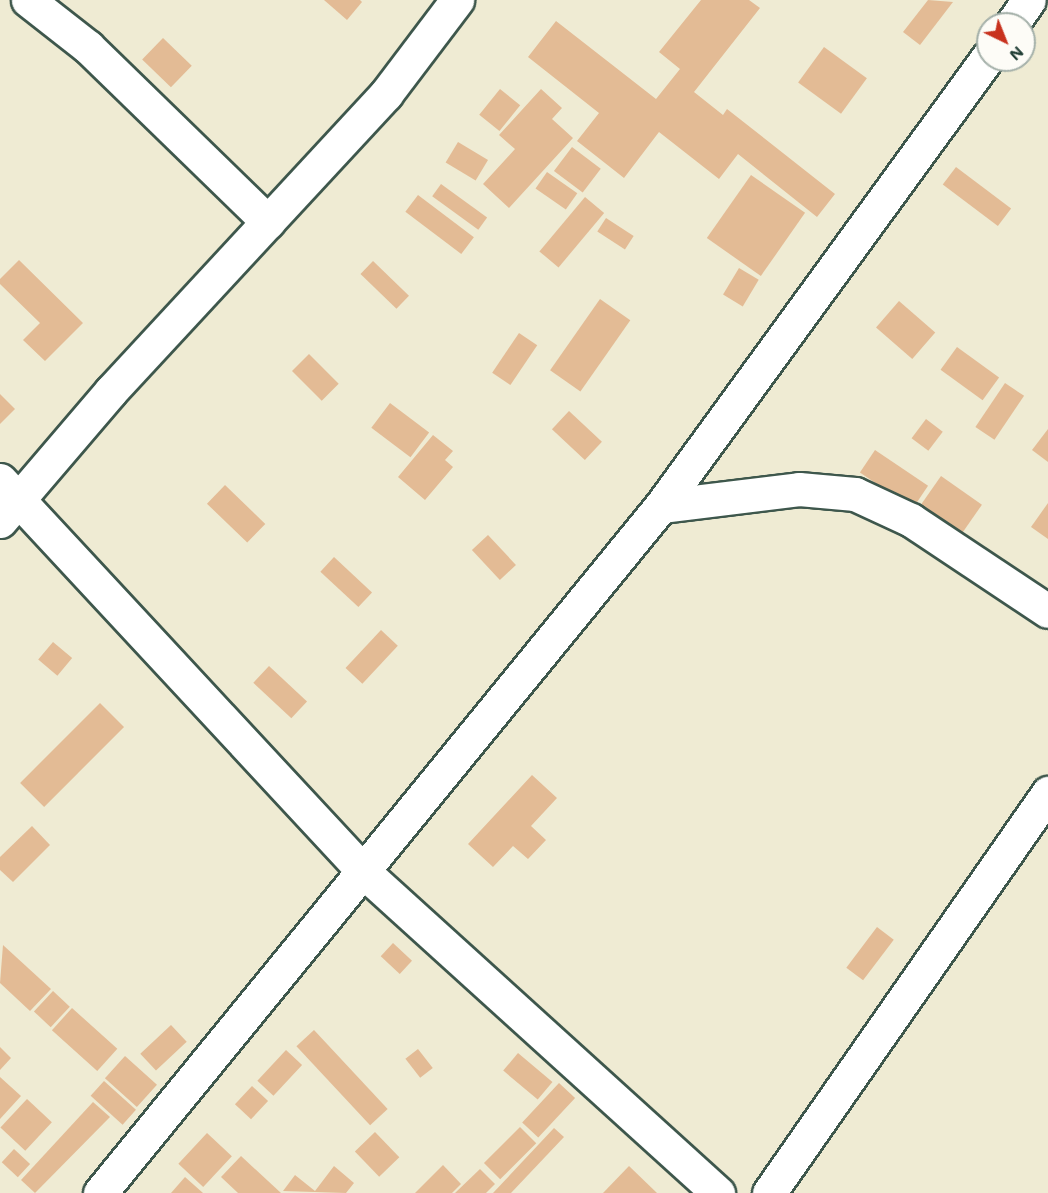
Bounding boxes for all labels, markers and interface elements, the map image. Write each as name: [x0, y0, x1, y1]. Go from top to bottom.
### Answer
north arrow: [976, 12, 1036, 72]
text: N: [1006, 42, 1029, 66]

